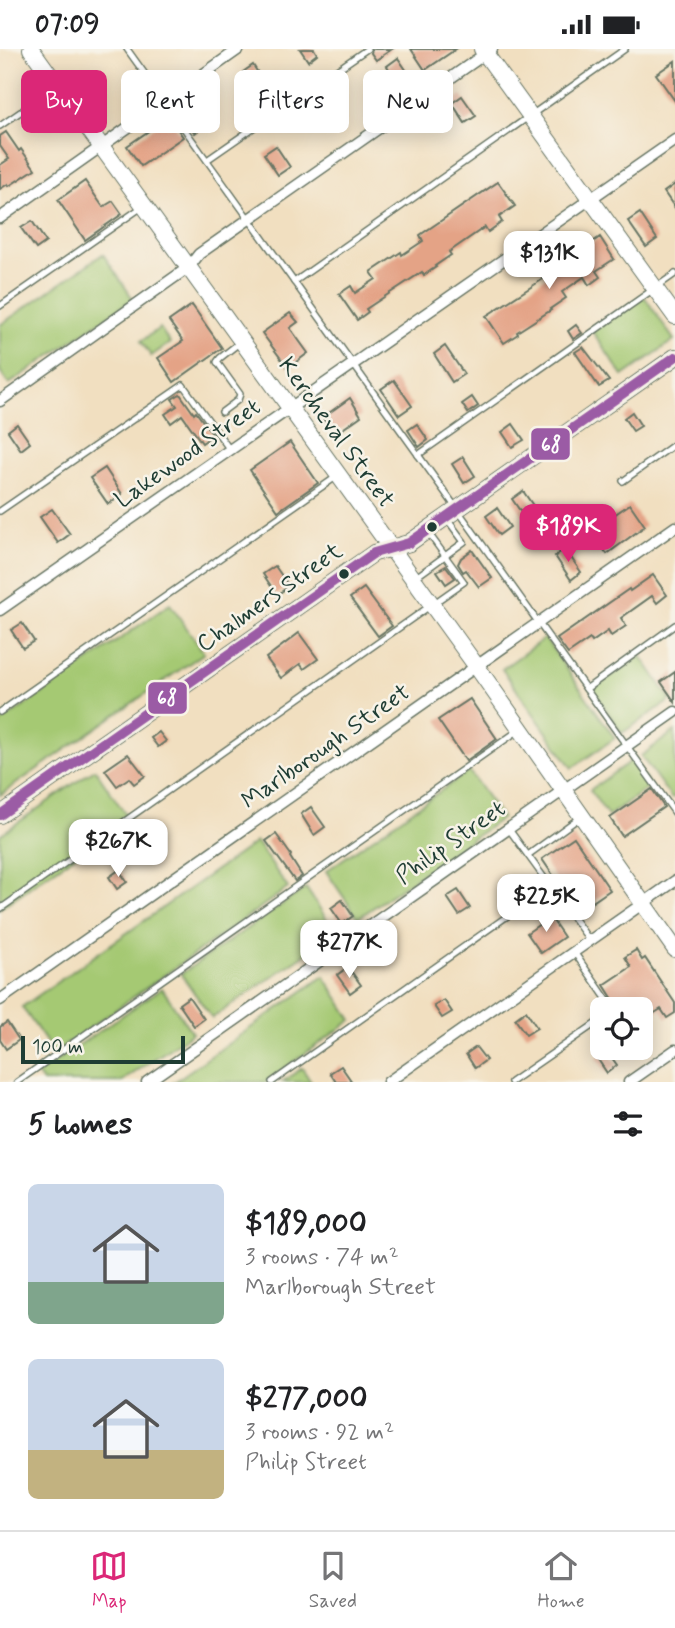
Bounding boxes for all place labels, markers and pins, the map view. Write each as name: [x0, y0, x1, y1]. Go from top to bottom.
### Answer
pin: $131K: [500, 231, 598, 291]
pin: $189K: [519, 505, 617, 564]
unlabelled marker: [425, 520, 439, 534]
unlabelled marker: [337, 567, 351, 581]
pin: $267K: [69, 819, 167, 879]
pin: $225K: [497, 875, 595, 934]
pin: $277K: [300, 921, 398, 980]

